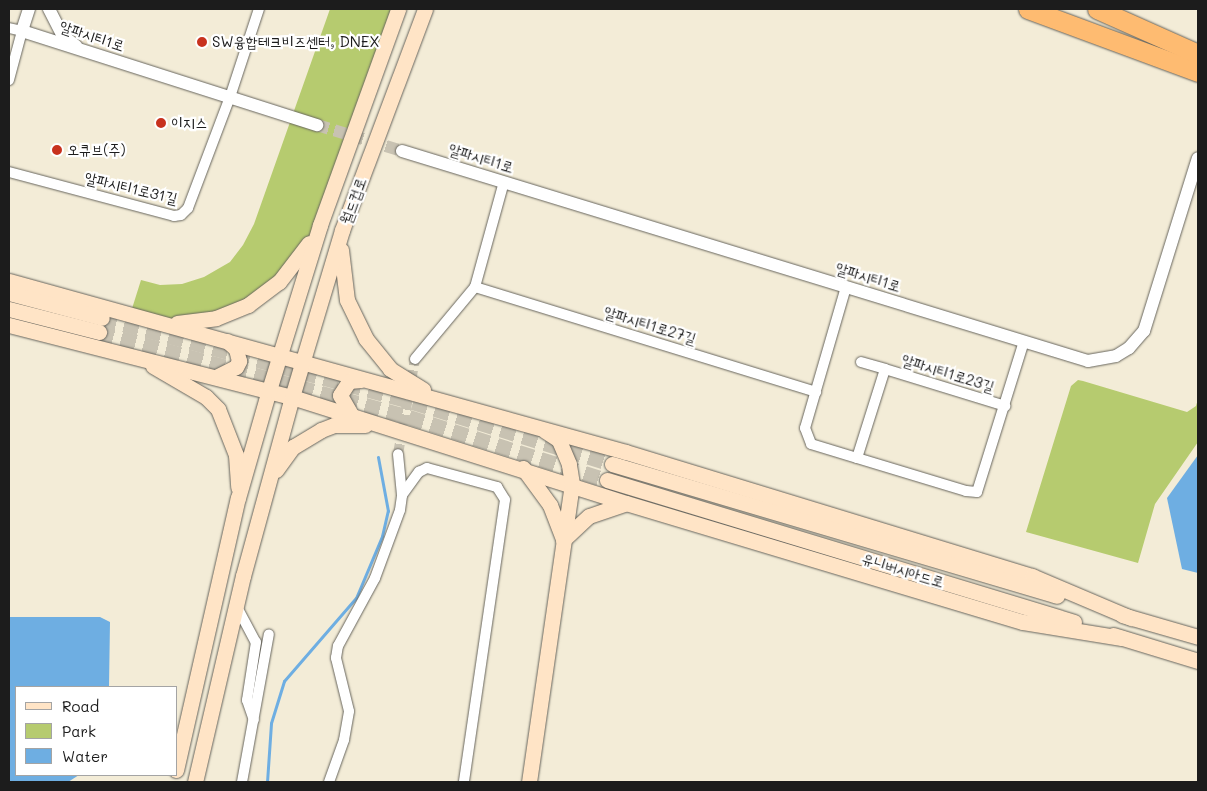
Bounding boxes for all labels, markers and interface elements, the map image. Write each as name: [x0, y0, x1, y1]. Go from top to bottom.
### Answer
street label: 알파시티1로: [57, 17, 127, 55]
place label: SW융합테크비즈센터, DNEX: [212, 33, 379, 51]
marker: SW융합테크비즈센터, DNEX: [196, 36, 208, 48]
place label: 이지스: [171, 114, 207, 132]
marker: 이지스: [155, 117, 167, 129]
street label: 알파시티1로: [446, 140, 516, 176]
place label: 오큐브(주): [67, 141, 125, 159]
marker: 오큐브(주): [51, 144, 63, 156]
street label: 알파시티1로31길: [83, 169, 179, 207]
street label: 월드컵로: [336, 175, 370, 227]
street label: 알파시티1로: [833, 259, 903, 295]
street label: 알파시티1로27길: [602, 302, 698, 348]
street label: 알파시티1로23길: [899, 350, 997, 396]
street label: 유니버시아드로: [860, 549, 946, 591]
legend: [15, 686, 178, 776]
text: Road: [62, 696, 99, 716]
text: Park: [62, 721, 96, 741]
text: Water: [62, 746, 108, 766]

